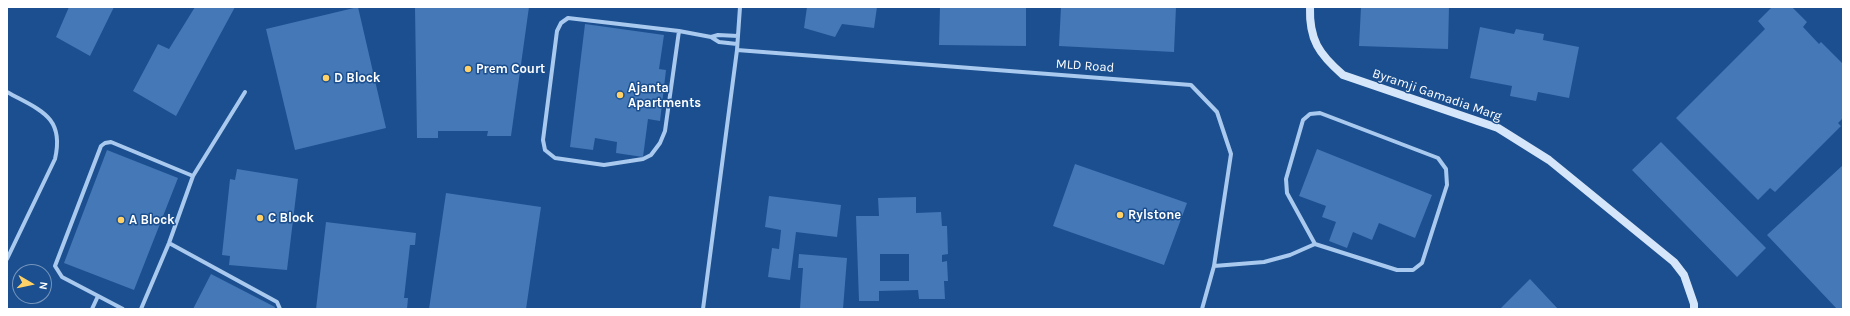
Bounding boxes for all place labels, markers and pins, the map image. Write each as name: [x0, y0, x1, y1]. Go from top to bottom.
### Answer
place label: Prem Court: [476, 61, 545, 77]
marker: Prem Court: [463, 64, 473, 74]
place label: D Block: [334, 70, 381, 86]
marker: D Block: [321, 73, 331, 83]
place label: Ajanta Apartments: [628, 80, 701, 111]
marker: Ajanta Apartments: [615, 90, 625, 100]
place label: Rylstone: [1128, 207, 1181, 223]
place label: C Block: [268, 210, 314, 226]
marker: Rylstone: [1115, 210, 1125, 220]
place label: A Block: [129, 212, 175, 228]
marker: C Block: [255, 213, 265, 223]
marker: A Block: [116, 215, 126, 225]

